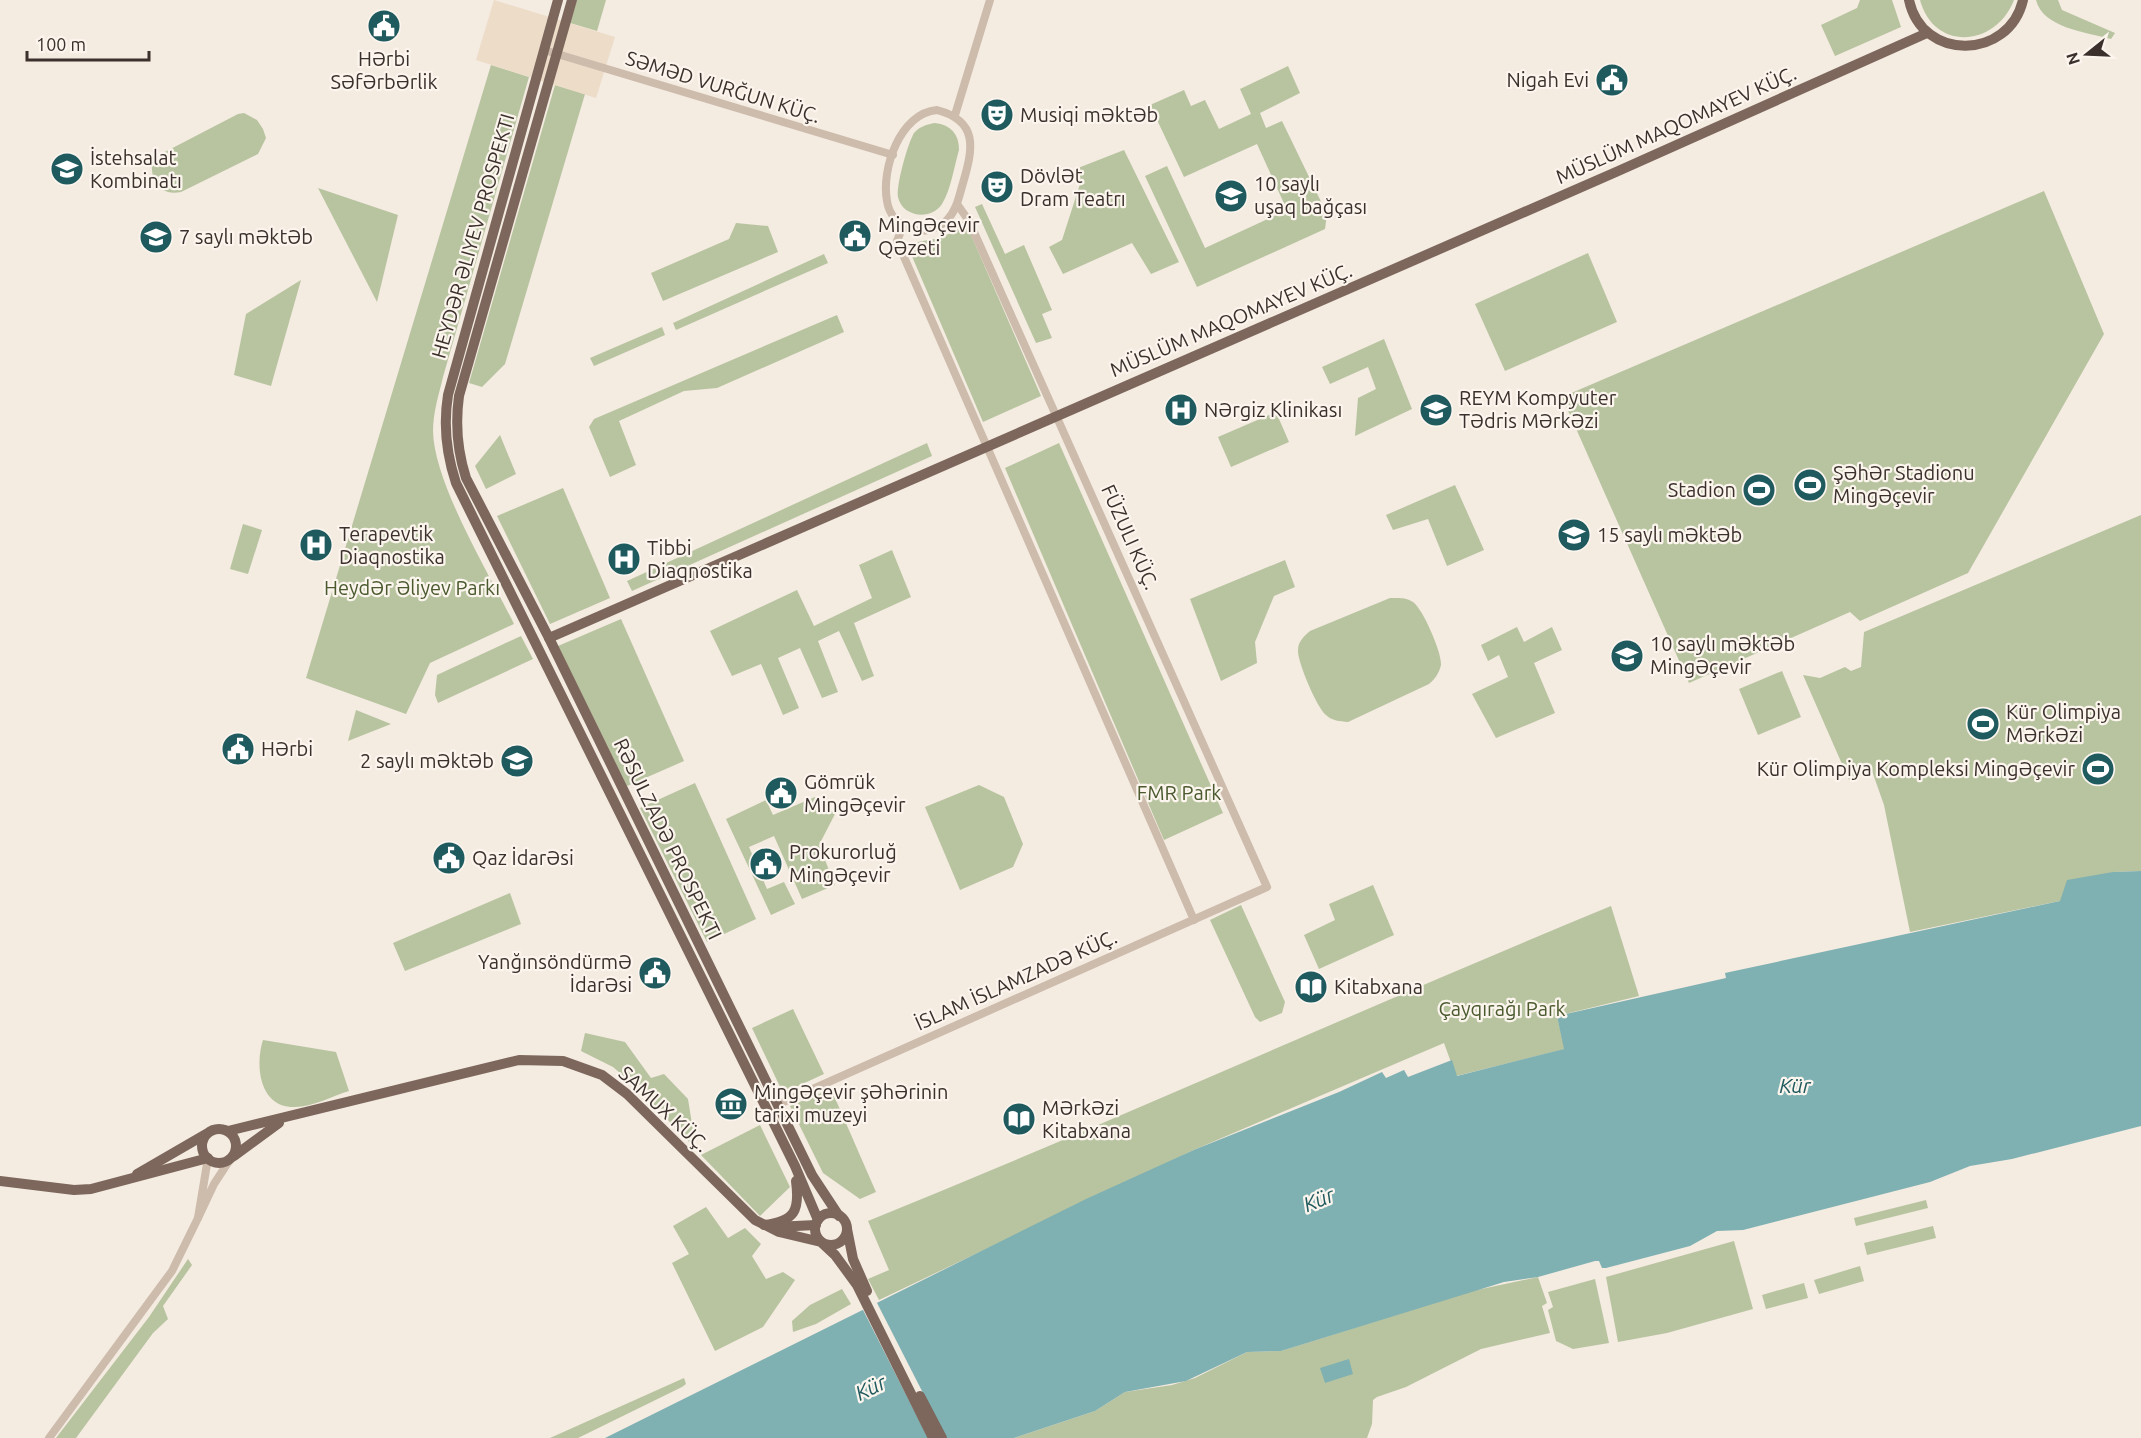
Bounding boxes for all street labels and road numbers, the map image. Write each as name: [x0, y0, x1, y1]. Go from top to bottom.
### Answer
street label: SƏMƏD VURĞUN KÜÇ.: [623, 46, 823, 127]
street label: MÜSLÜM MAQOMAYEV KÜÇ.: [1552, 61, 1800, 188]
street label: HEYDƏR ƏLIYEV PROSPEKTI: [427, 111, 519, 361]
street label: MÜSLÜM MAQOMAYEV KÜÇ.: [1106, 258, 1355, 381]
street label: FÜZULI KÜÇ.: [1097, 481, 1164, 593]
street label: RƏSULZADƏ PROSPEKTI: [610, 735, 727, 943]
street label: İSLAM İSLAMZADƏ KÜÇ.: [911, 925, 1120, 1035]
street label: SAMUX KÜÇ.: [614, 1061, 714, 1156]

